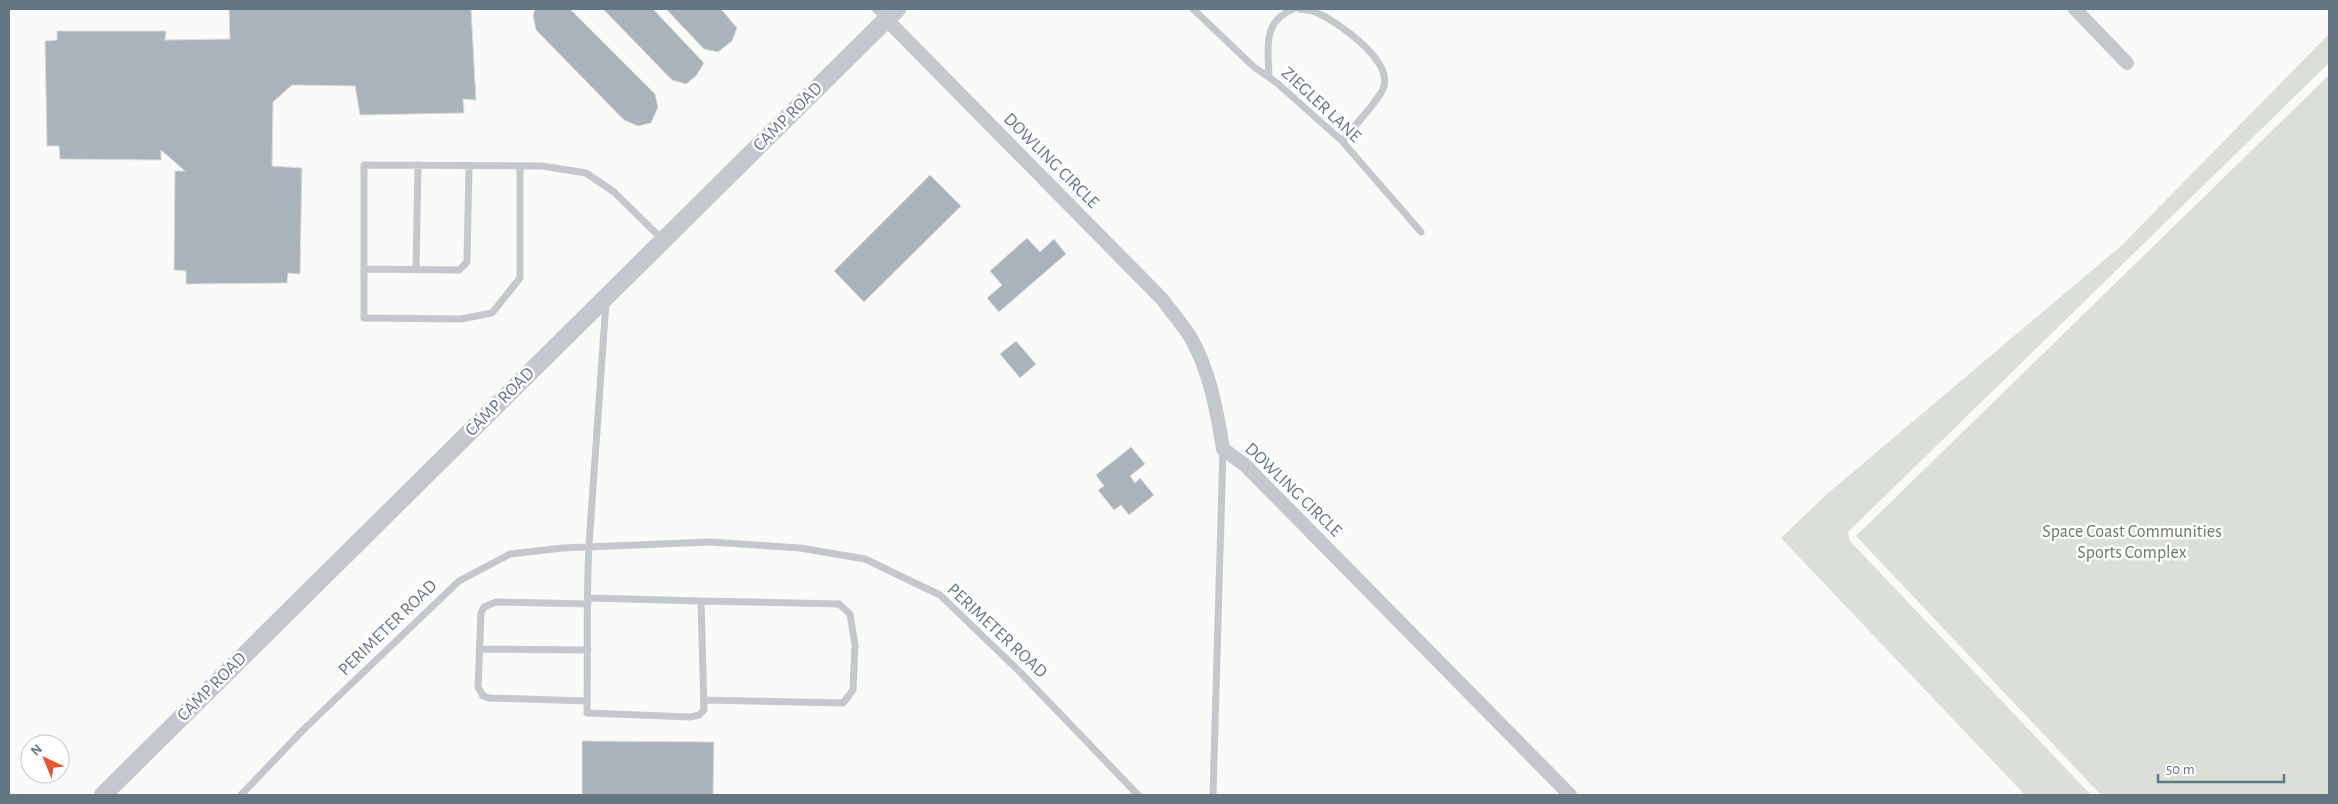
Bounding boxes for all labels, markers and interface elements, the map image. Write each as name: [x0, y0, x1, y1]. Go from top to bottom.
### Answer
street label: ZIEGLER LANE: [1278, 64, 1364, 146]
street label: CAMP ROAD: [750, 79, 826, 155]
street label: DOWLING CIRCLE: [1000, 110, 1102, 212]
street label: CAMP ROAD: [462, 364, 538, 440]
street label: DOWLING CIRCLE: [1241, 440, 1345, 541]
park label: Space Coast Communities Sports Complex: [2042, 523, 2222, 562]
street label: PERIMETER ROAD: [335, 577, 441, 679]
street label: PERIMETER ROAD: [944, 580, 1050, 682]
street label: CAMP ROAD: [174, 649, 250, 725]
north arrow: [20, 734, 70, 784]
text: N: [28, 742, 45, 759]
scale bar: [2158, 752, 2284, 784]
text: 50 m: [2166, 762, 2195, 777]

